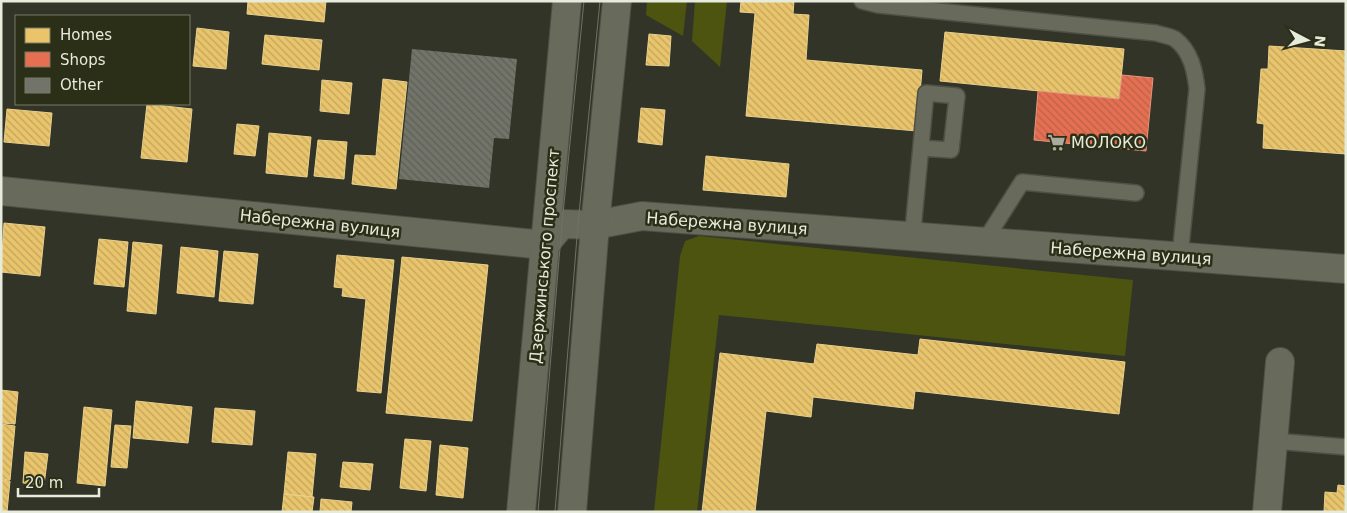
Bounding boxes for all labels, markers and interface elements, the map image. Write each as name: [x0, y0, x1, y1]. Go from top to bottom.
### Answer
legend: [15, 15, 190, 105]
north arrow: [1282, 15, 1332, 65]
text: Homes: [60, 26, 112, 44]
text: N: [1311, 35, 1328, 48]
text: Shops: [60, 51, 106, 69]
text: Other: [60, 76, 103, 94]
supermarket icon: МОЛОКО: [1047, 132, 1067, 152]
place label: МОЛОКО: [1071, 133, 1146, 152]
street label: Дзержинського проспект: [526, 148, 563, 364]
street label: Набережна вулиця: [239, 206, 401, 241]
street label: Набережна вулиця: [646, 208, 808, 239]
street label: Набережна вулиця: [1050, 238, 1212, 269]
scale bar: [18, 466, 99, 498]
text: 20 m: [25, 474, 63, 492]

